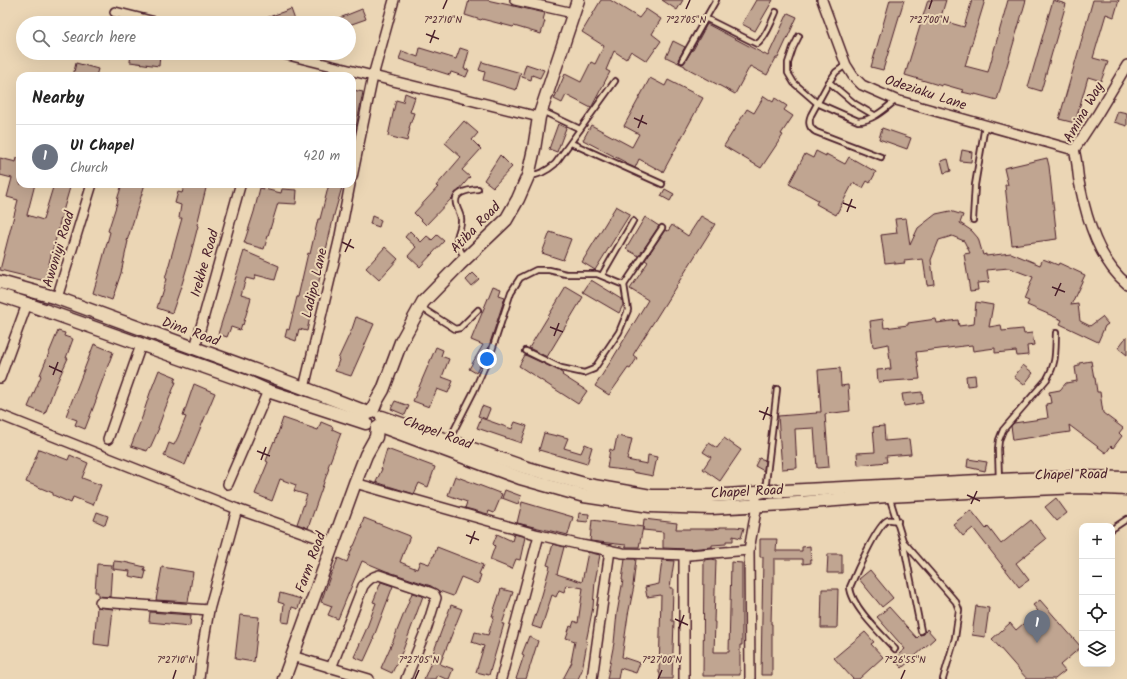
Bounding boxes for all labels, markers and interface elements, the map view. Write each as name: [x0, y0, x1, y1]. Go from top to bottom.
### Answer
text: 7°27'10"N: [424, 12, 462, 28]
text: 7°27'05"N: [666, 12, 706, 28]
text: 7°27'00"N: [909, 12, 949, 28]
search box: [16, 16, 356, 60]
text: Search here: [62, 26, 136, 50]
icon: search: [30, 27, 52, 49]
street label: Odeziaku Lane: [882, 69, 970, 117]
street label: Amina Way: [1058, 78, 1110, 147]
text: Nearby: [32, 85, 84, 112]
text: UI Chapel: [70, 134, 134, 158]
text: 1: [43, 146, 47, 167]
text: 420 m: [303, 146, 340, 167]
text: Church: [70, 158, 108, 179]
street label: Atiba Road: [445, 196, 507, 259]
street label: Awoniyi Road: [37, 208, 81, 290]
street label: Irekhe Road: [185, 226, 225, 300]
street label: Ladipo Lane: [296, 245, 334, 320]
street label: Dina Road: [159, 311, 224, 353]
your location: [477, 349, 497, 369]
street label: Chapel Road: [400, 410, 476, 456]
street label: Chapel Road: [1035, 463, 1108, 487]
street label: Chapel Road: [710, 479, 785, 505]
map controls: [1079, 523, 1115, 667]
button: +: [1079, 523, 1115, 559]
street label: Farm Road: [290, 528, 332, 596]
button: −: [1079, 559, 1115, 595]
button: locate: [1079, 595, 1115, 631]
pin: 1: [1024, 610, 1050, 643]
button: layers: [1079, 631, 1115, 667]
text: 7°27'10"N: [157, 652, 195, 668]
text: 7°27'05"N: [399, 652, 439, 668]
text: 7°27'00"N: [642, 652, 682, 668]
text: 7°26'55"N: [884, 652, 926, 668]

